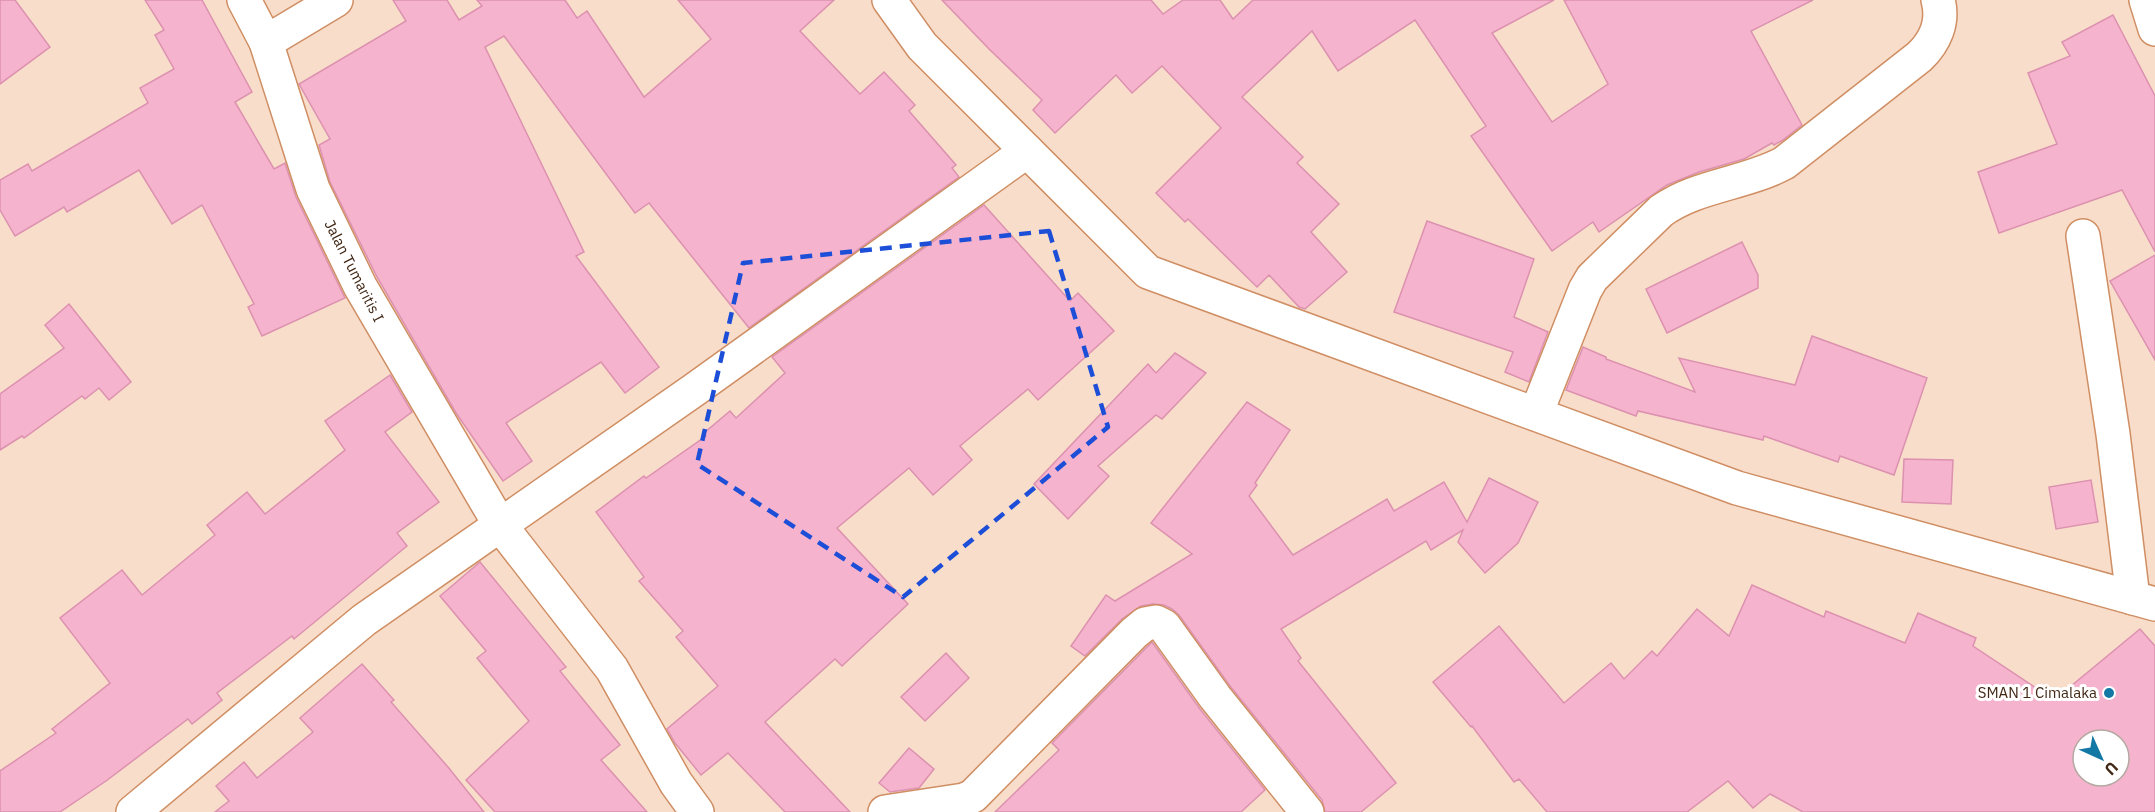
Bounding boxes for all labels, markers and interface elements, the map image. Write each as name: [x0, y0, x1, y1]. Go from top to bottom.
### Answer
street label: Jalan Tumaritis I: [320, 216, 388, 325]
place label: SMAN 1 Cimalaka: [1978, 683, 2097, 702]
marker: SMAN 1 Cimalaka: [2102, 686, 2116, 700]
north arrow: [2071, 728, 2131, 788]
text: U: [2101, 758, 2123, 780]

